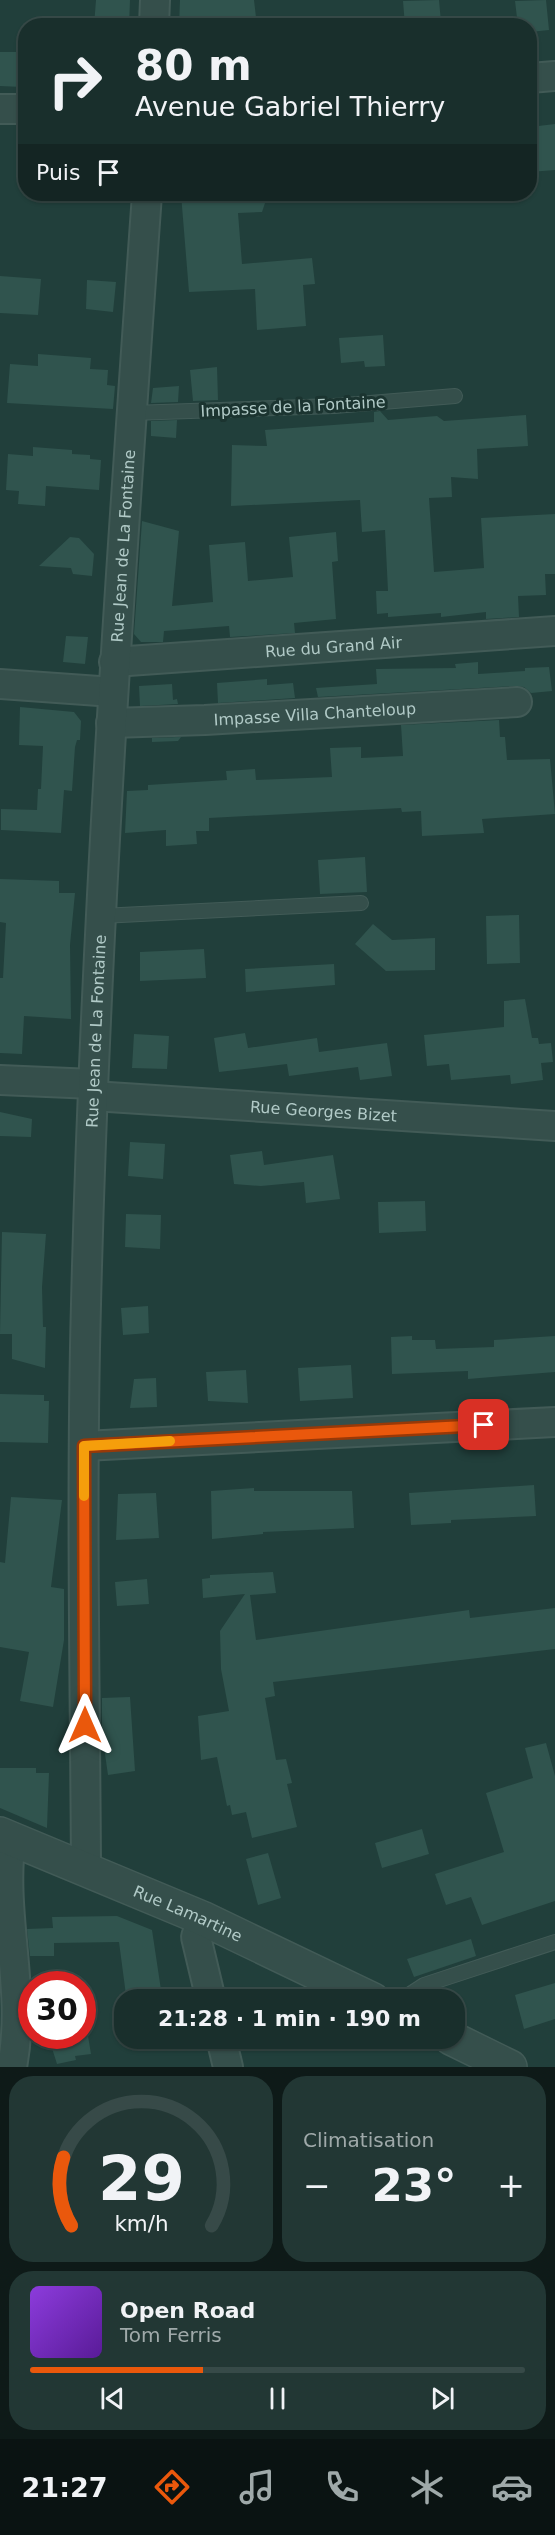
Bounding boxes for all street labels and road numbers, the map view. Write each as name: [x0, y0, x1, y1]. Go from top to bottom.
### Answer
street label: Impasse de la Fontaine: [200, 392, 386, 421]
street label: Rue Jean de La Fontaine: [108, 449, 139, 643]
street label: Rue du Grand Air: [264, 633, 403, 661]
street label: Impasse Villa Chanteloup: [213, 699, 417, 729]
street label: Rue Jean de La Fontaine: [82, 934, 110, 1128]
street label: Rue Georges Bizet: [249, 1097, 398, 1126]
street label: Rue Lamartine: [131, 1882, 245, 1946]

